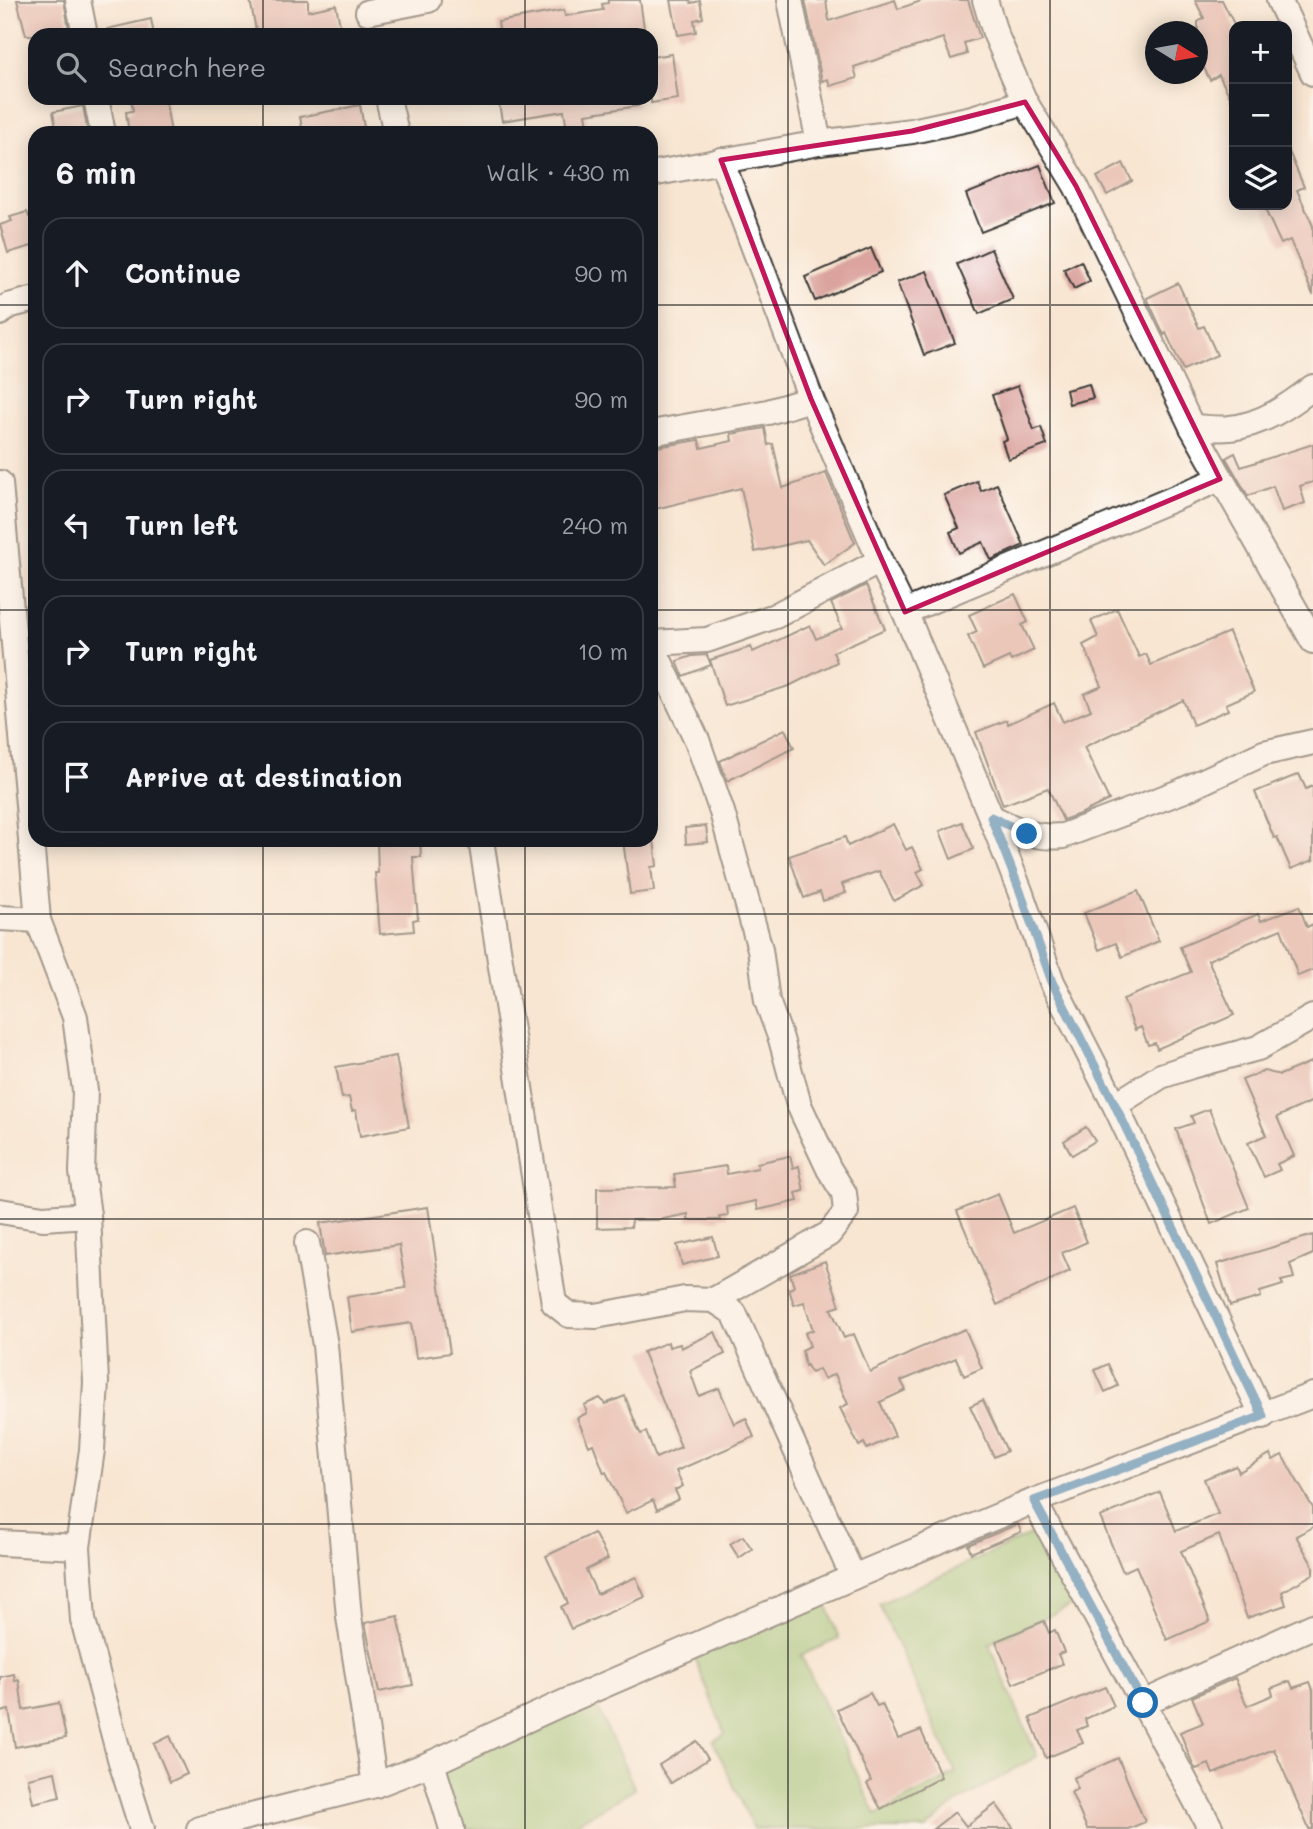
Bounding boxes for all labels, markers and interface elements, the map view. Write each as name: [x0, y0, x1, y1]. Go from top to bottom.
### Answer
north arrow: [1145, 21, 1208, 84]
map controls: [1229, 21, 1292, 210]
button: +: [1229, 21, 1292, 84]
search box: [28, 28, 658, 105]
icon: search: [52, 48, 90, 86]
text: Search here: [108, 50, 266, 84]
button: −: [1229, 84, 1292, 147]
button: layers: [1229, 147, 1292, 210]
text: 6 min: [56, 152, 136, 192]
text: Walk · 430 m: [486, 157, 630, 187]
icon: ahead: [58, 254, 96, 292]
text: Continue: [125, 256, 241, 290]
text: 90 m: [575, 258, 628, 288]
icon: right: [58, 380, 96, 418]
text: Turn right: [125, 382, 258, 416]
text: 90 m: [575, 384, 628, 414]
icon: left: [58, 506, 96, 544]
text: Turn left: [125, 508, 238, 542]
text: 240 m: [562, 510, 628, 540]
icon: right: [58, 632, 96, 670]
text: Turn right: [125, 634, 258, 668]
text: 10 m: [578, 636, 628, 666]
icon: arrive: [58, 758, 96, 796]
text: Arrive at destination: [125, 760, 402, 794]
route end: [1011, 818, 1042, 849]
route start: [1127, 1687, 1158, 1718]

